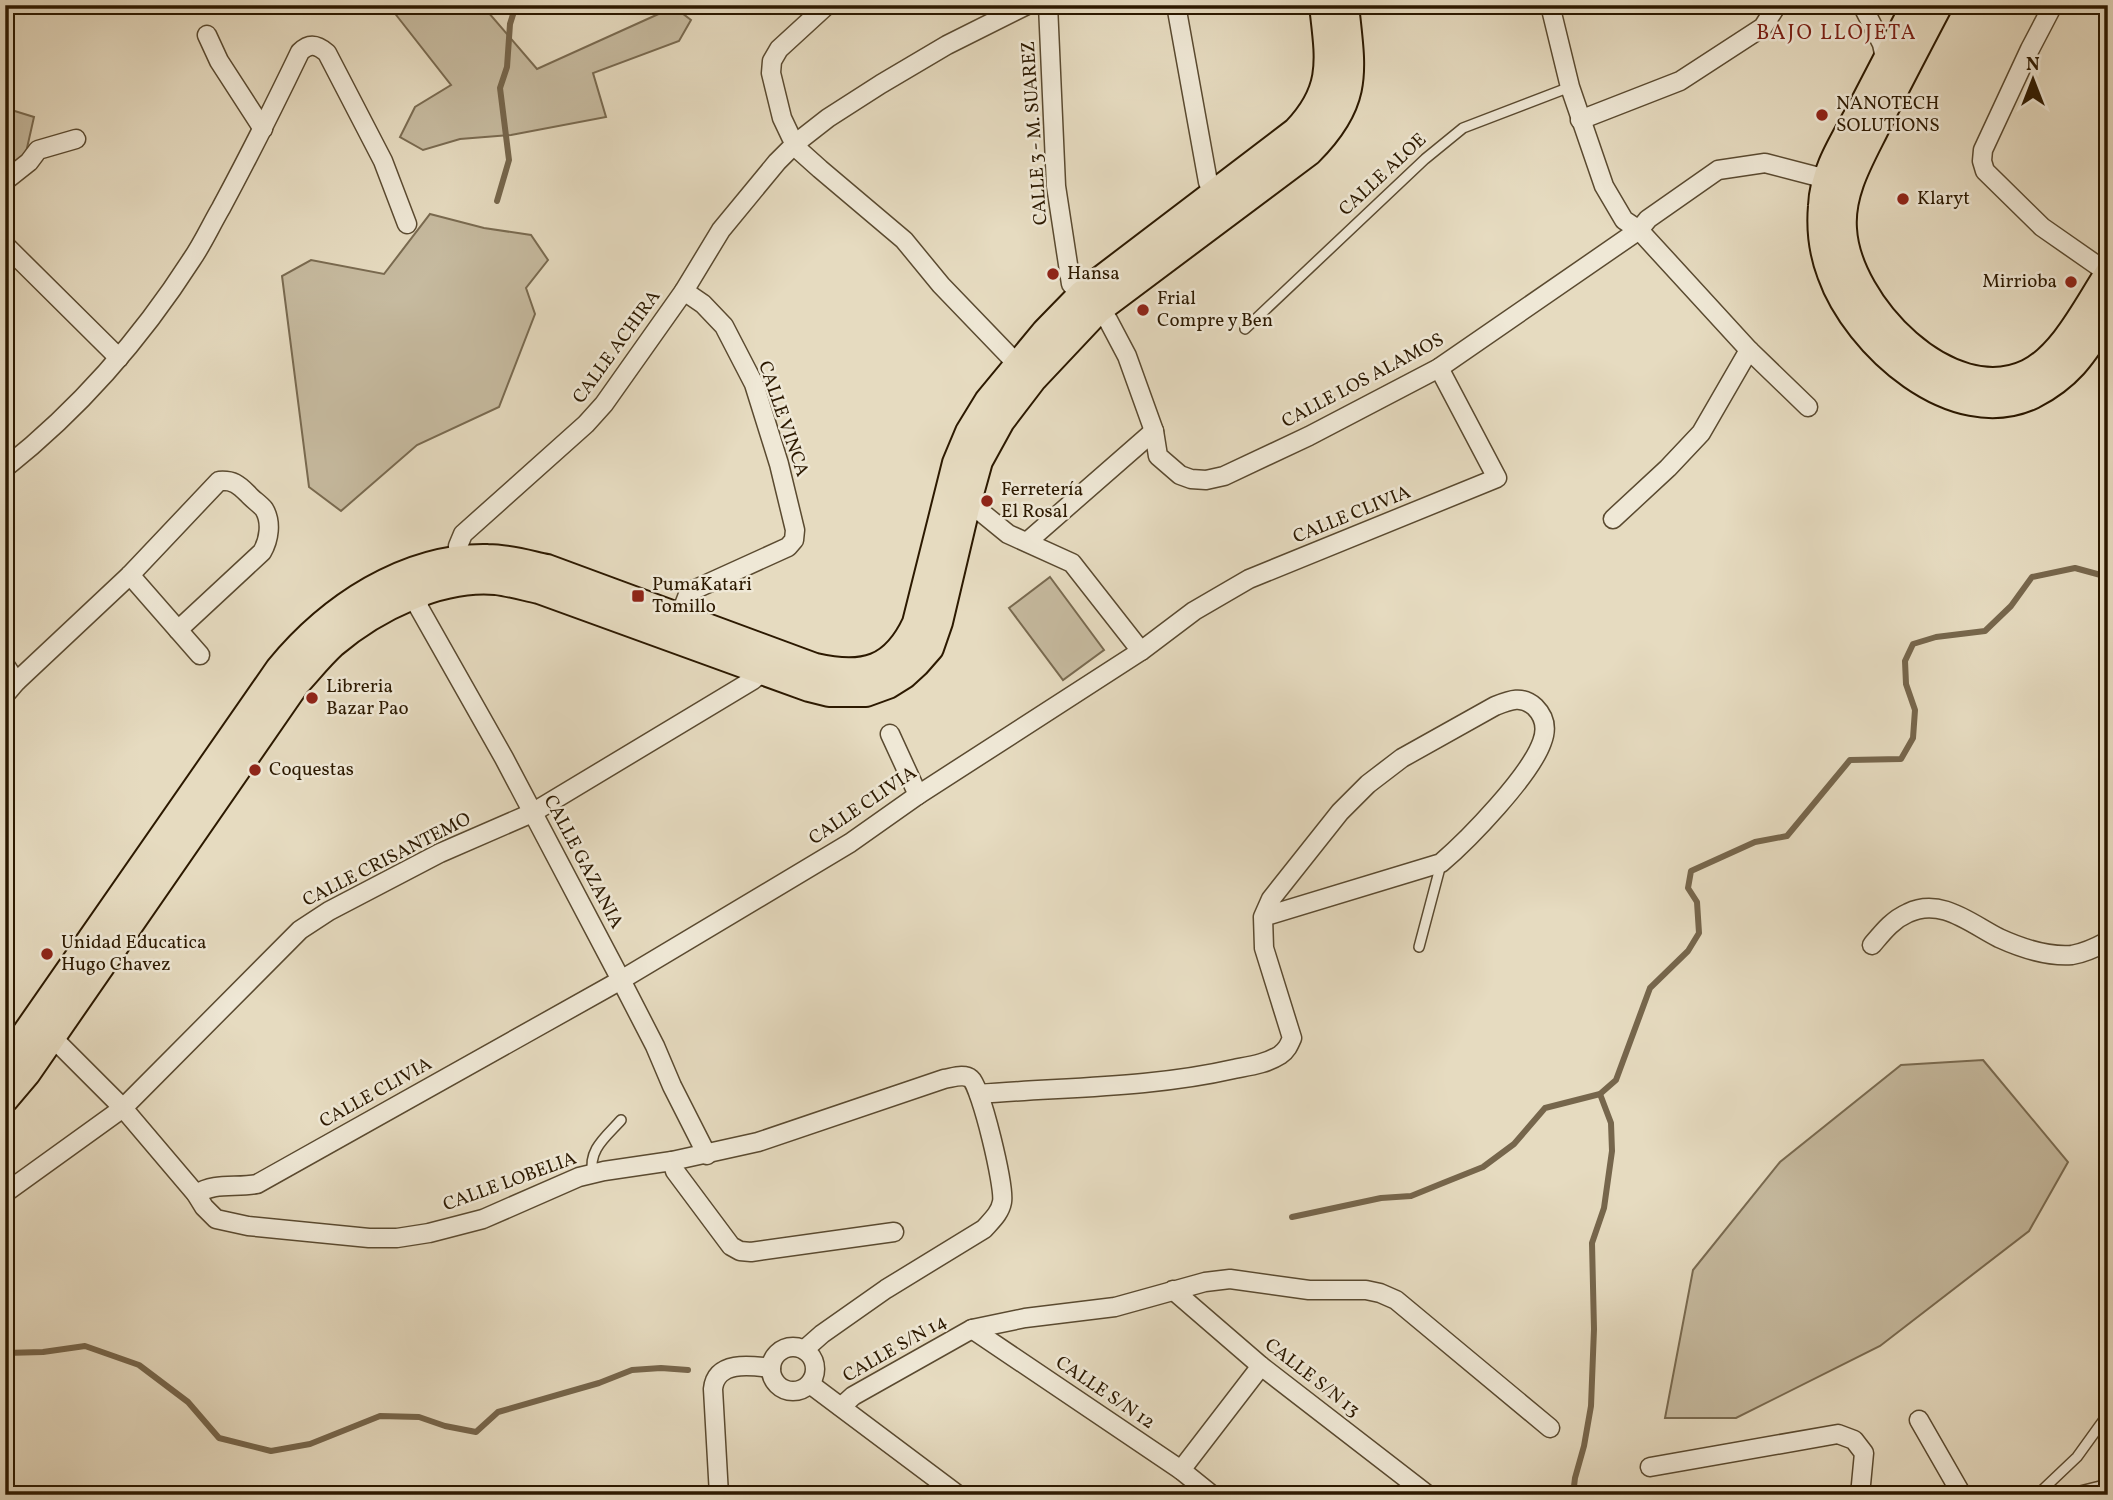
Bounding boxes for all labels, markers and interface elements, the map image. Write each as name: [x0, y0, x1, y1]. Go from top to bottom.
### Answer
district label: BAJO LLOJETA: [1756, 19, 1918, 48]
street label: CALLE 3 - M. SUAREZ: [1016, 40, 1054, 226]
north arrow: [1997, 46, 2068, 116]
text: N: [2026, 52, 2040, 78]
place label: NANOTECH SOLUTIONS: [1836, 91, 1940, 139]
marker: NANOTECH SOLUTIONS: [1814, 107, 1830, 123]
street label: CALLE ALOE: [1333, 128, 1433, 222]
place label: Klaryt: [1917, 186, 1970, 212]
marker: Klaryt: [1895, 191, 1911, 207]
place label: Hansa: [1067, 261, 1120, 287]
marker: Hansa: [1045, 266, 1061, 282]
place label: Mirrioba: [1982, 269, 2057, 295]
marker: Mirrioba: [2063, 274, 2079, 290]
street label: CALLE ACHIRA: [567, 285, 667, 409]
place label: Frial Compre y Ben: [1157, 286, 1273, 334]
marker: Frial Compre y Ben: [1135, 302, 1151, 318]
street label: CALLE LOS ALAMOS: [1277, 327, 1449, 435]
street label: CALLE VINCA: [751, 358, 815, 480]
place label: Ferretería El Rosal: [1001, 477, 1083, 525]
street label: CALLE CLIVIA: [1289, 480, 1415, 550]
marker: Ferretería El Rosal: [979, 493, 995, 509]
place label: PumaKatari Tomillo: [652, 572, 752, 620]
marker: PumaKatari Tomillo: [630, 588, 646, 604]
place label: Libreria Bazar Pao: [326, 674, 409, 722]
marker: Libreria Bazar Pao: [304, 690, 320, 706]
place label: Coquestas: [269, 757, 354, 783]
street label: CALLE CLIVIA: [804, 760, 922, 852]
marker: Coquestas: [247, 762, 263, 778]
street label: CALLE GAZANIA: [537, 790, 629, 934]
street label: CALLE CRISANTEMO: [298, 806, 476, 914]
place label: Unidad Educatica Hugo Chavez: [61, 930, 206, 978]
marker: Unidad Educatica Hugo Chavez: [39, 946, 55, 962]
street label: CALLE CLIVIA: [315, 1051, 437, 1135]
street label: CALLE LOBELIA: [440, 1146, 580, 1218]
street label: CALLE S/N 14: [838, 1309, 952, 1389]
street label: CALLE S/N 13: [1259, 1333, 1365, 1423]
street label: CALLE S/N 12: [1050, 1350, 1160, 1436]

